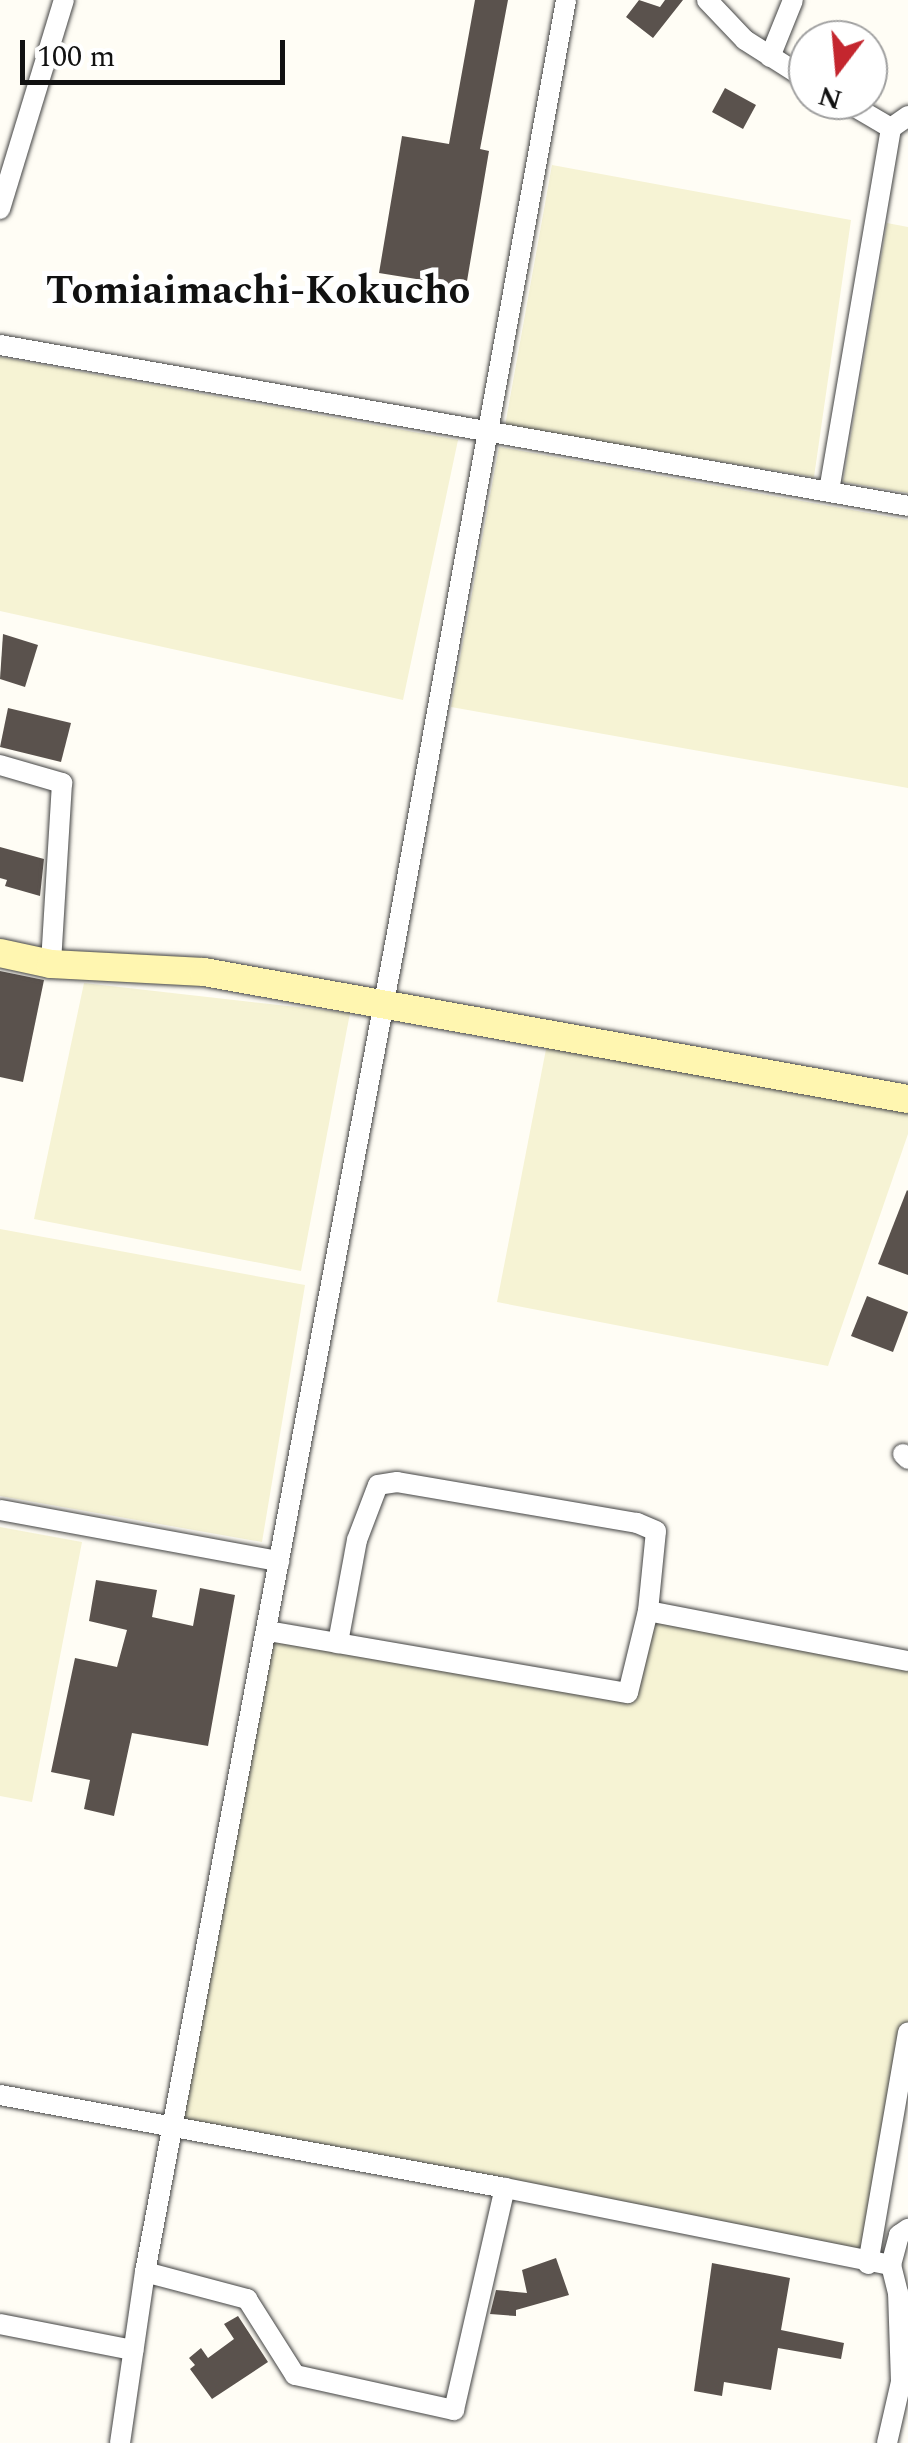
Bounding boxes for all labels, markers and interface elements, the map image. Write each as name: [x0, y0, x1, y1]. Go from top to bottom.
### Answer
scale bar: [25, 20, 290, 82]
north arrow: [788, 20, 888, 120]
text: 100 m: [37, 34, 115, 80]
text: N: [813, 74, 847, 121]
district label: Tomiaimachi-Kokucho: [46, 268, 470, 316]

